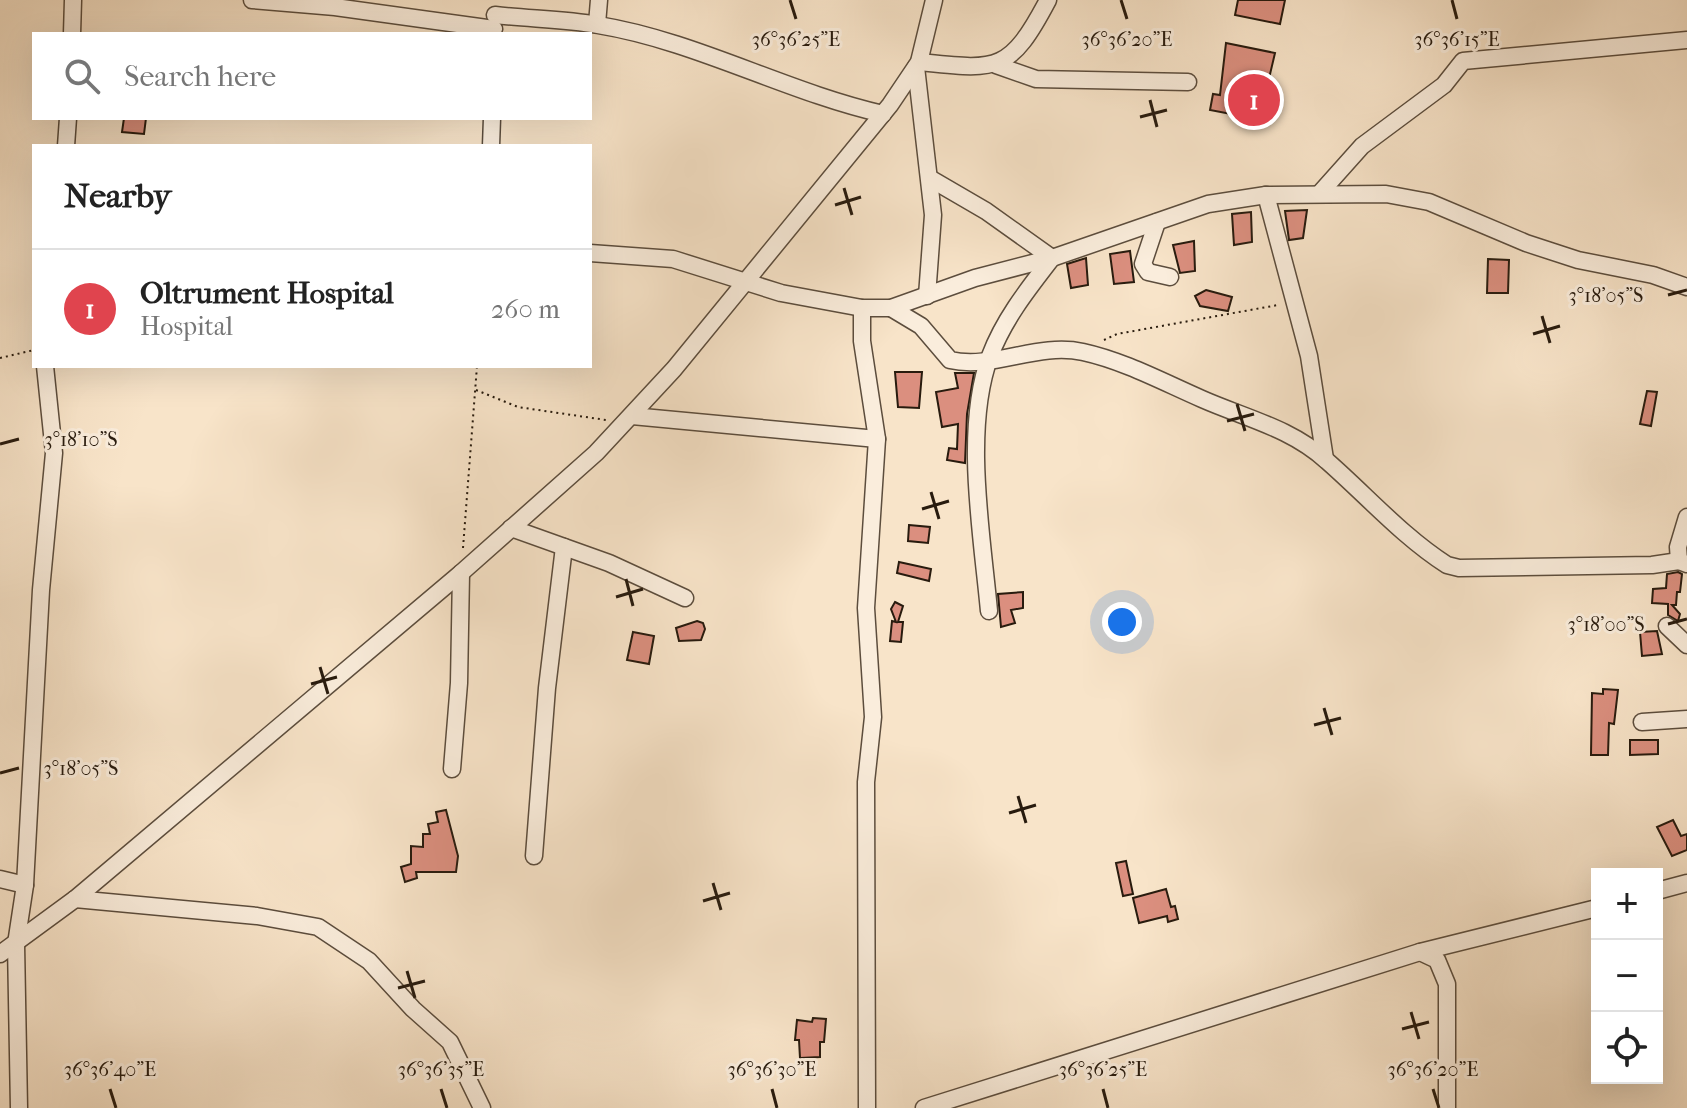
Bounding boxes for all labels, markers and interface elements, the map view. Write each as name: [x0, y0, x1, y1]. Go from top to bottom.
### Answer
text: 36°36'25"E: [752, 28, 840, 51]
text: 36°36'20"E: [1082, 28, 1172, 51]
text: 36°36'15"E: [1414, 28, 1500, 51]
search box: [32, 32, 592, 120]
icon: search: [60, 54, 104, 98]
text: Search here: [124, 59, 276, 94]
pin: 1: [1228, 70, 1280, 130]
text: Nearby: [64, 176, 171, 216]
text: Oltrument Hospital: [140, 276, 394, 311]
text: 3°18'05"S: [1569, 284, 1643, 307]
text: 1: [85, 294, 95, 325]
text: 260 m: [491, 294, 560, 325]
text: Hospital: [140, 311, 233, 342]
text: 3°18'10"S: [44, 428, 118, 451]
your location: [1102, 602, 1142, 642]
text: 3°18'00"S: [1567, 613, 1645, 636]
text: 3°18'05"S: [44, 757, 118, 780]
map controls: [1591, 868, 1663, 1084]
button: +: [1591, 868, 1663, 940]
button: −: [1591, 940, 1663, 1012]
button: locate: [1591, 1012, 1663, 1084]
text: 36°36'40"E: [64, 1058, 156, 1081]
text: 36°36'35"E: [398, 1058, 484, 1081]
text: 36°36'30"E: [728, 1058, 816, 1081]
text: 36°36'25"E: [1059, 1058, 1147, 1081]
text: 36°36'20"E: [1388, 1058, 1478, 1081]

